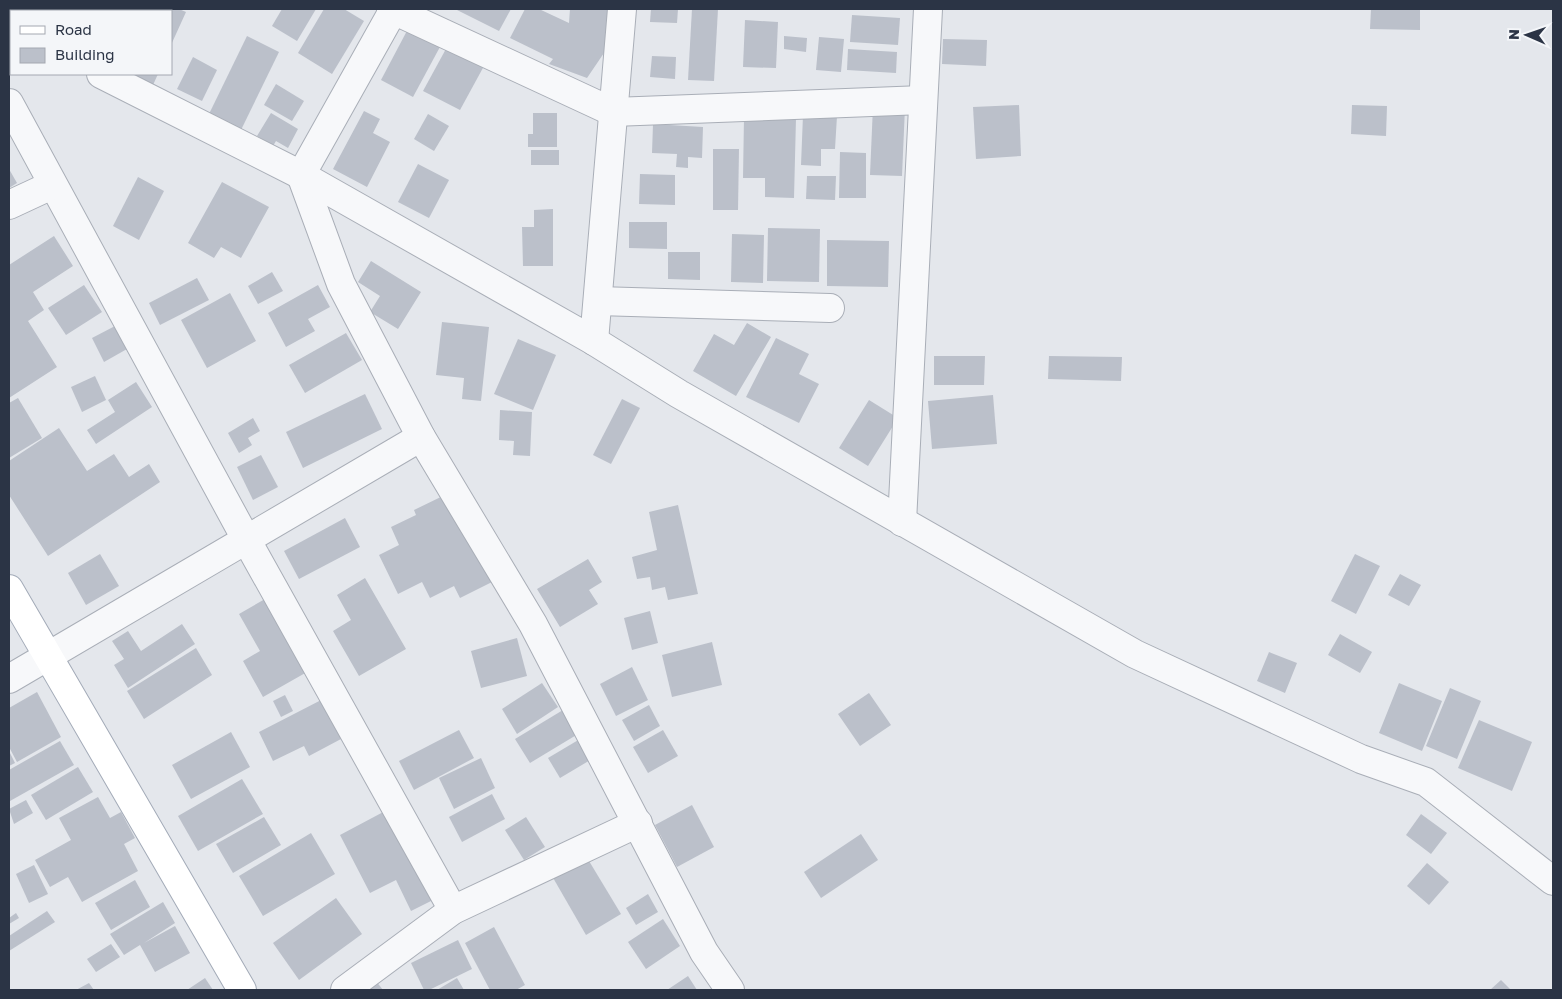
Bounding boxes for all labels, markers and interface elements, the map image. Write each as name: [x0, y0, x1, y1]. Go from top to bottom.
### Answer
legend: [10, 10, 172, 75]
north arrow: [1502, 10, 1552, 60]
text: Road: [55, 20, 92, 38]
text: N: [1505, 29, 1522, 40]
text: Building: [55, 45, 115, 63]

